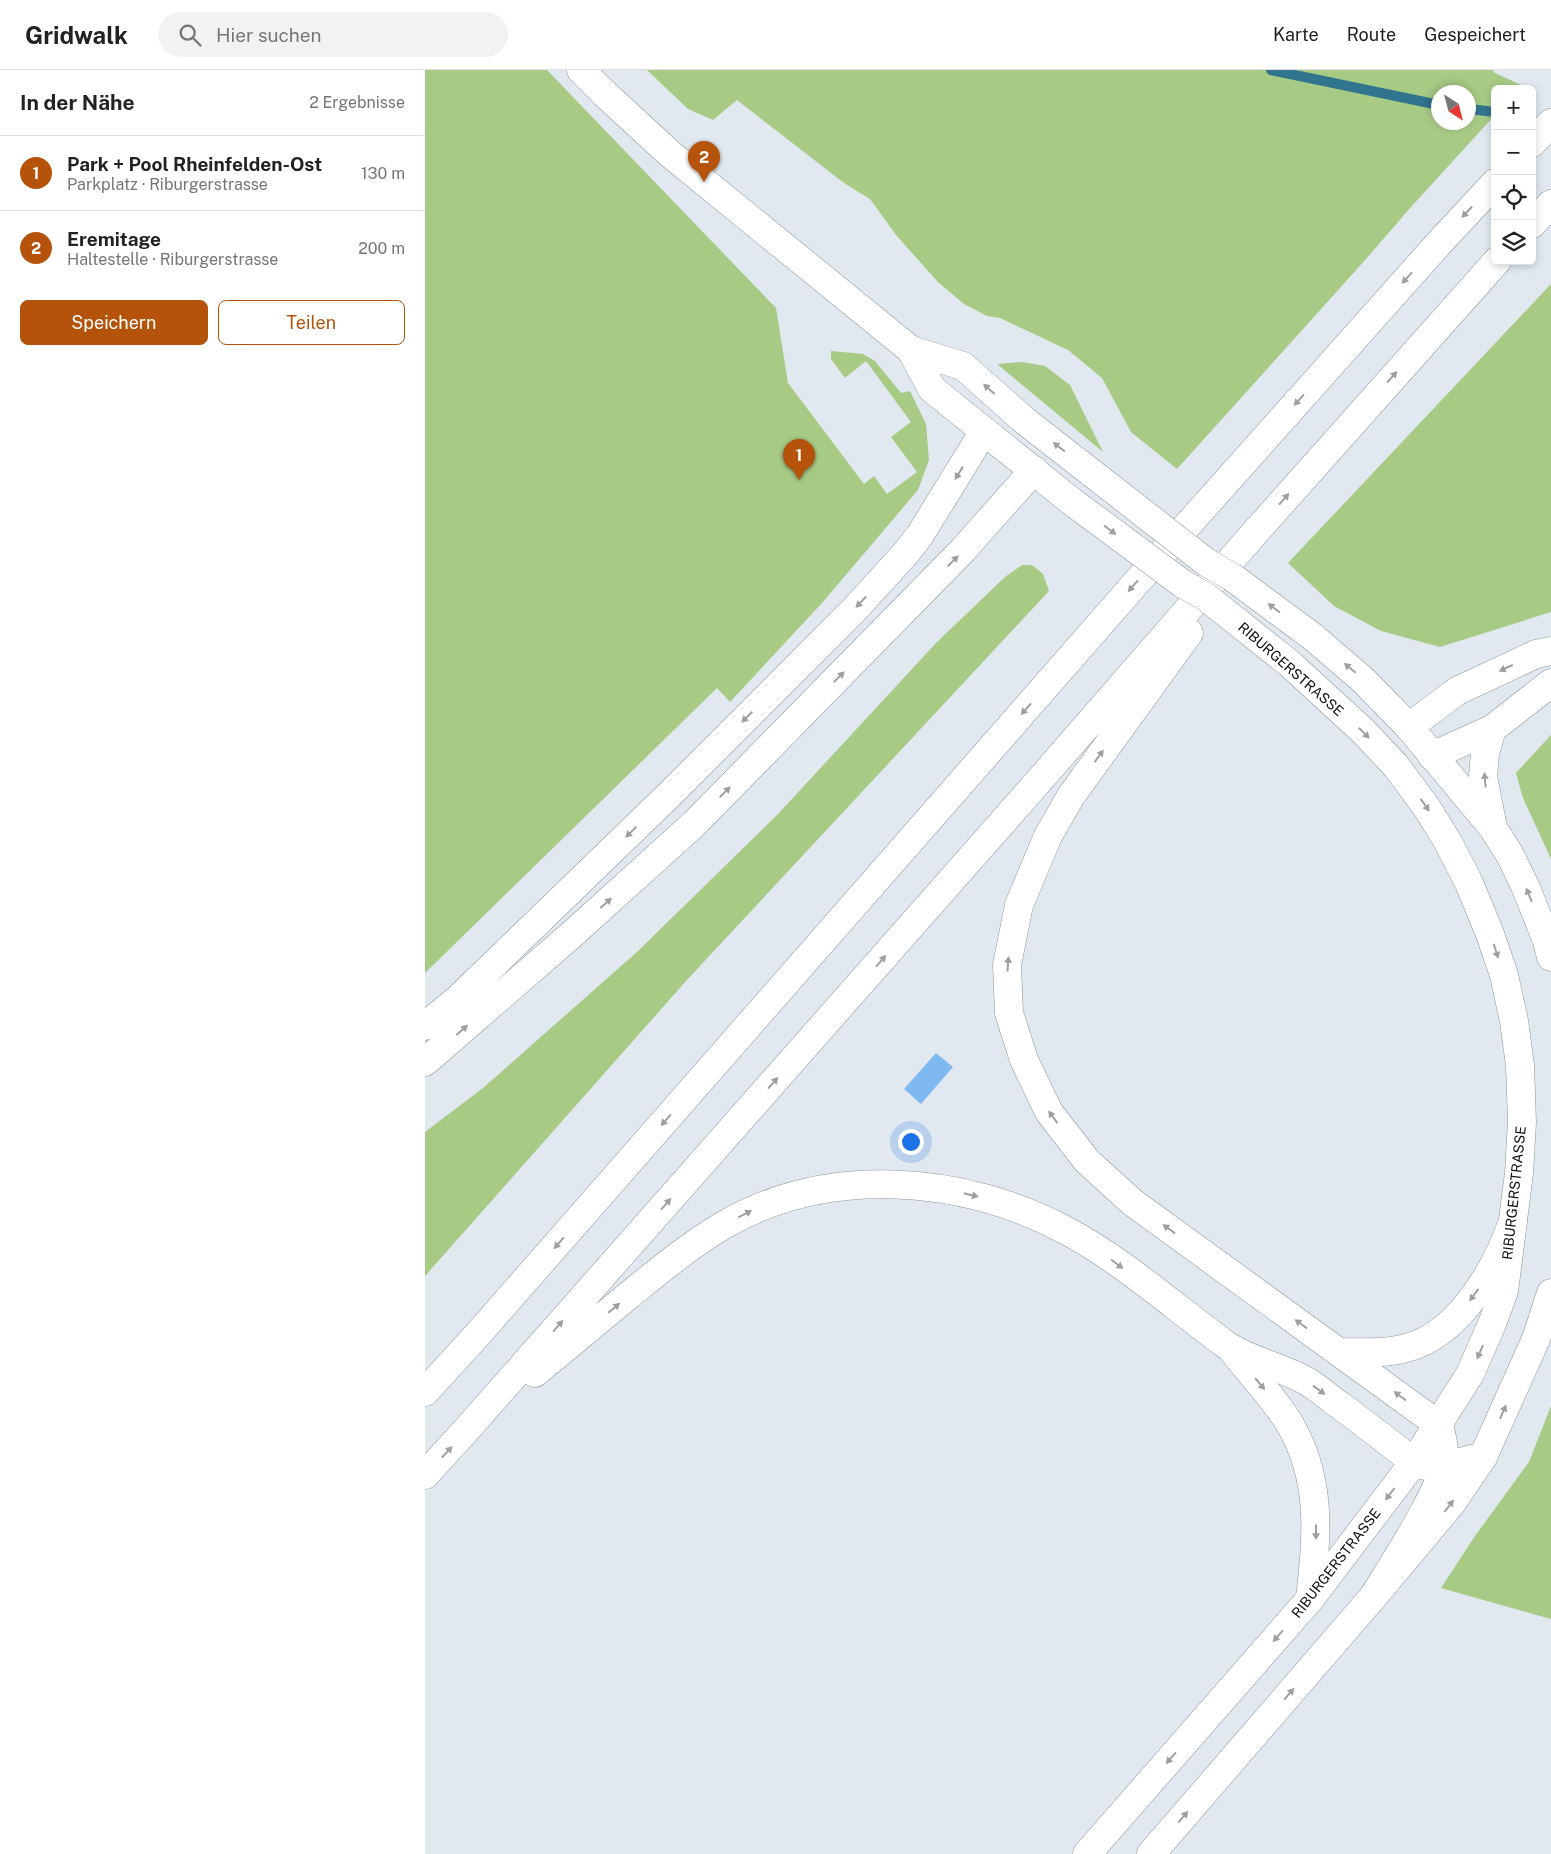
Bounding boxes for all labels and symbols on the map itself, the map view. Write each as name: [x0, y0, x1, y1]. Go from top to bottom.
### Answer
north arrow: [1431, 85, 1476, 130]
pin: 2: [688, 141, 720, 182]
one-way arrow: [1461, 206, 1473, 218]
one-way arrow: [1402, 272, 1413, 285]
one-way arrow: [1386, 372, 1398, 384]
one-way arrow: [983, 383, 995, 395]
one-way arrow: [1293, 393, 1305, 405]
pin: 1: [783, 439, 815, 480]
one-way arrow: [1053, 442, 1066, 453]
one-way arrow: [954, 466, 963, 479]
one-way arrow: [1278, 494, 1290, 506]
one-way arrow: [1103, 525, 1116, 536]
one-way arrow: [947, 555, 959, 567]
one-way arrow: [1127, 580, 1139, 592]
one-way arrow: [855, 595, 867, 607]
one-way arrow: [1267, 603, 1281, 613]
street label: RIBURGERSTRASSE: [1235, 619, 1347, 719]
one-way arrow: [1344, 662, 1356, 674]
one-way arrow: [1498, 664, 1513, 672]
one-way arrow: [833, 671, 845, 683]
one-way arrow: [1020, 702, 1032, 714]
one-way arrow: [741, 711, 753, 723]
one-way arrow: [1358, 727, 1370, 739]
one-way arrow: [1094, 749, 1104, 763]
one-way arrow: [1481, 771, 1489, 787]
one-way arrow: [719, 787, 731, 799]
one-way arrow: [1420, 798, 1430, 812]
one-way arrow: [626, 826, 638, 838]
one-way arrow: [1524, 887, 1532, 902]
one-way arrow: [599, 897, 611, 909]
one-way arrow: [1493, 943, 1500, 958]
one-way arrow: [875, 955, 887, 967]
one-way arrow: [1004, 956, 1012, 972]
one-way arrow: [455, 1024, 468, 1035]
one-way arrow: [768, 1076, 779, 1089]
one-way arrow: [1048, 1110, 1058, 1124]
one-way arrow: [660, 1114, 671, 1127]
street label: RIBURGERSTRASSE: [1499, 1125, 1529, 1261]
your location: [898, 1129, 924, 1155]
one-way arrow: [963, 1191, 978, 1199]
one-way arrow: [660, 1199, 672, 1211]
one-way arrow: [738, 1210, 753, 1218]
one-way arrow: [1162, 1224, 1176, 1234]
one-way arrow: [553, 1236, 564, 1249]
one-way arrow: [1110, 1258, 1123, 1269]
one-way arrow: [1469, 1288, 1479, 1302]
one-way arrow: [607, 1303, 620, 1314]
one-way arrow: [1294, 1319, 1308, 1329]
one-way arrow: [553, 1320, 564, 1333]
one-way arrow: [1475, 1345, 1483, 1359]
one-way arrow: [1254, 1377, 1265, 1390]
one-way arrow: [1313, 1385, 1326, 1395]
one-way arrow: [1393, 1391, 1407, 1401]
one-way arrow: [1499, 1405, 1507, 1419]
one-way arrow: [441, 1446, 453, 1458]
one-way arrow: [1385, 1487, 1396, 1500]
one-way arrow: [1444, 1499, 1455, 1512]
street label: RIBURGERSTRASSE: [1288, 1505, 1384, 1621]
one-way arrow: [1312, 1524, 1320, 1540]
one-way arrow: [1272, 1629, 1284, 1641]
one-way arrow: [1283, 1689, 1295, 1701]
one-way arrow: [1165, 1752, 1177, 1764]
one-way arrow: [1177, 1811, 1188, 1824]

